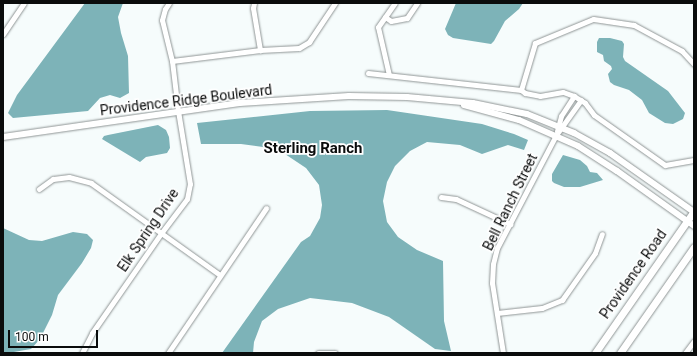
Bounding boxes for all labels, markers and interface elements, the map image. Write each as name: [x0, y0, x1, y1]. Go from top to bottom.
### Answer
street label: Providence Ridge Boulevard: [99, 81, 273, 119]
district label: Sterling Ranch: [264, 140, 362, 158]
street label: Bell Ranch Street: [479, 151, 541, 253]
street label: Elk Spring Drive: [114, 185, 182, 275]
street label: Providence Road: [596, 226, 670, 322]
scale bar: [10, 322, 100, 348]
text: 100 m: [15, 330, 49, 344]

